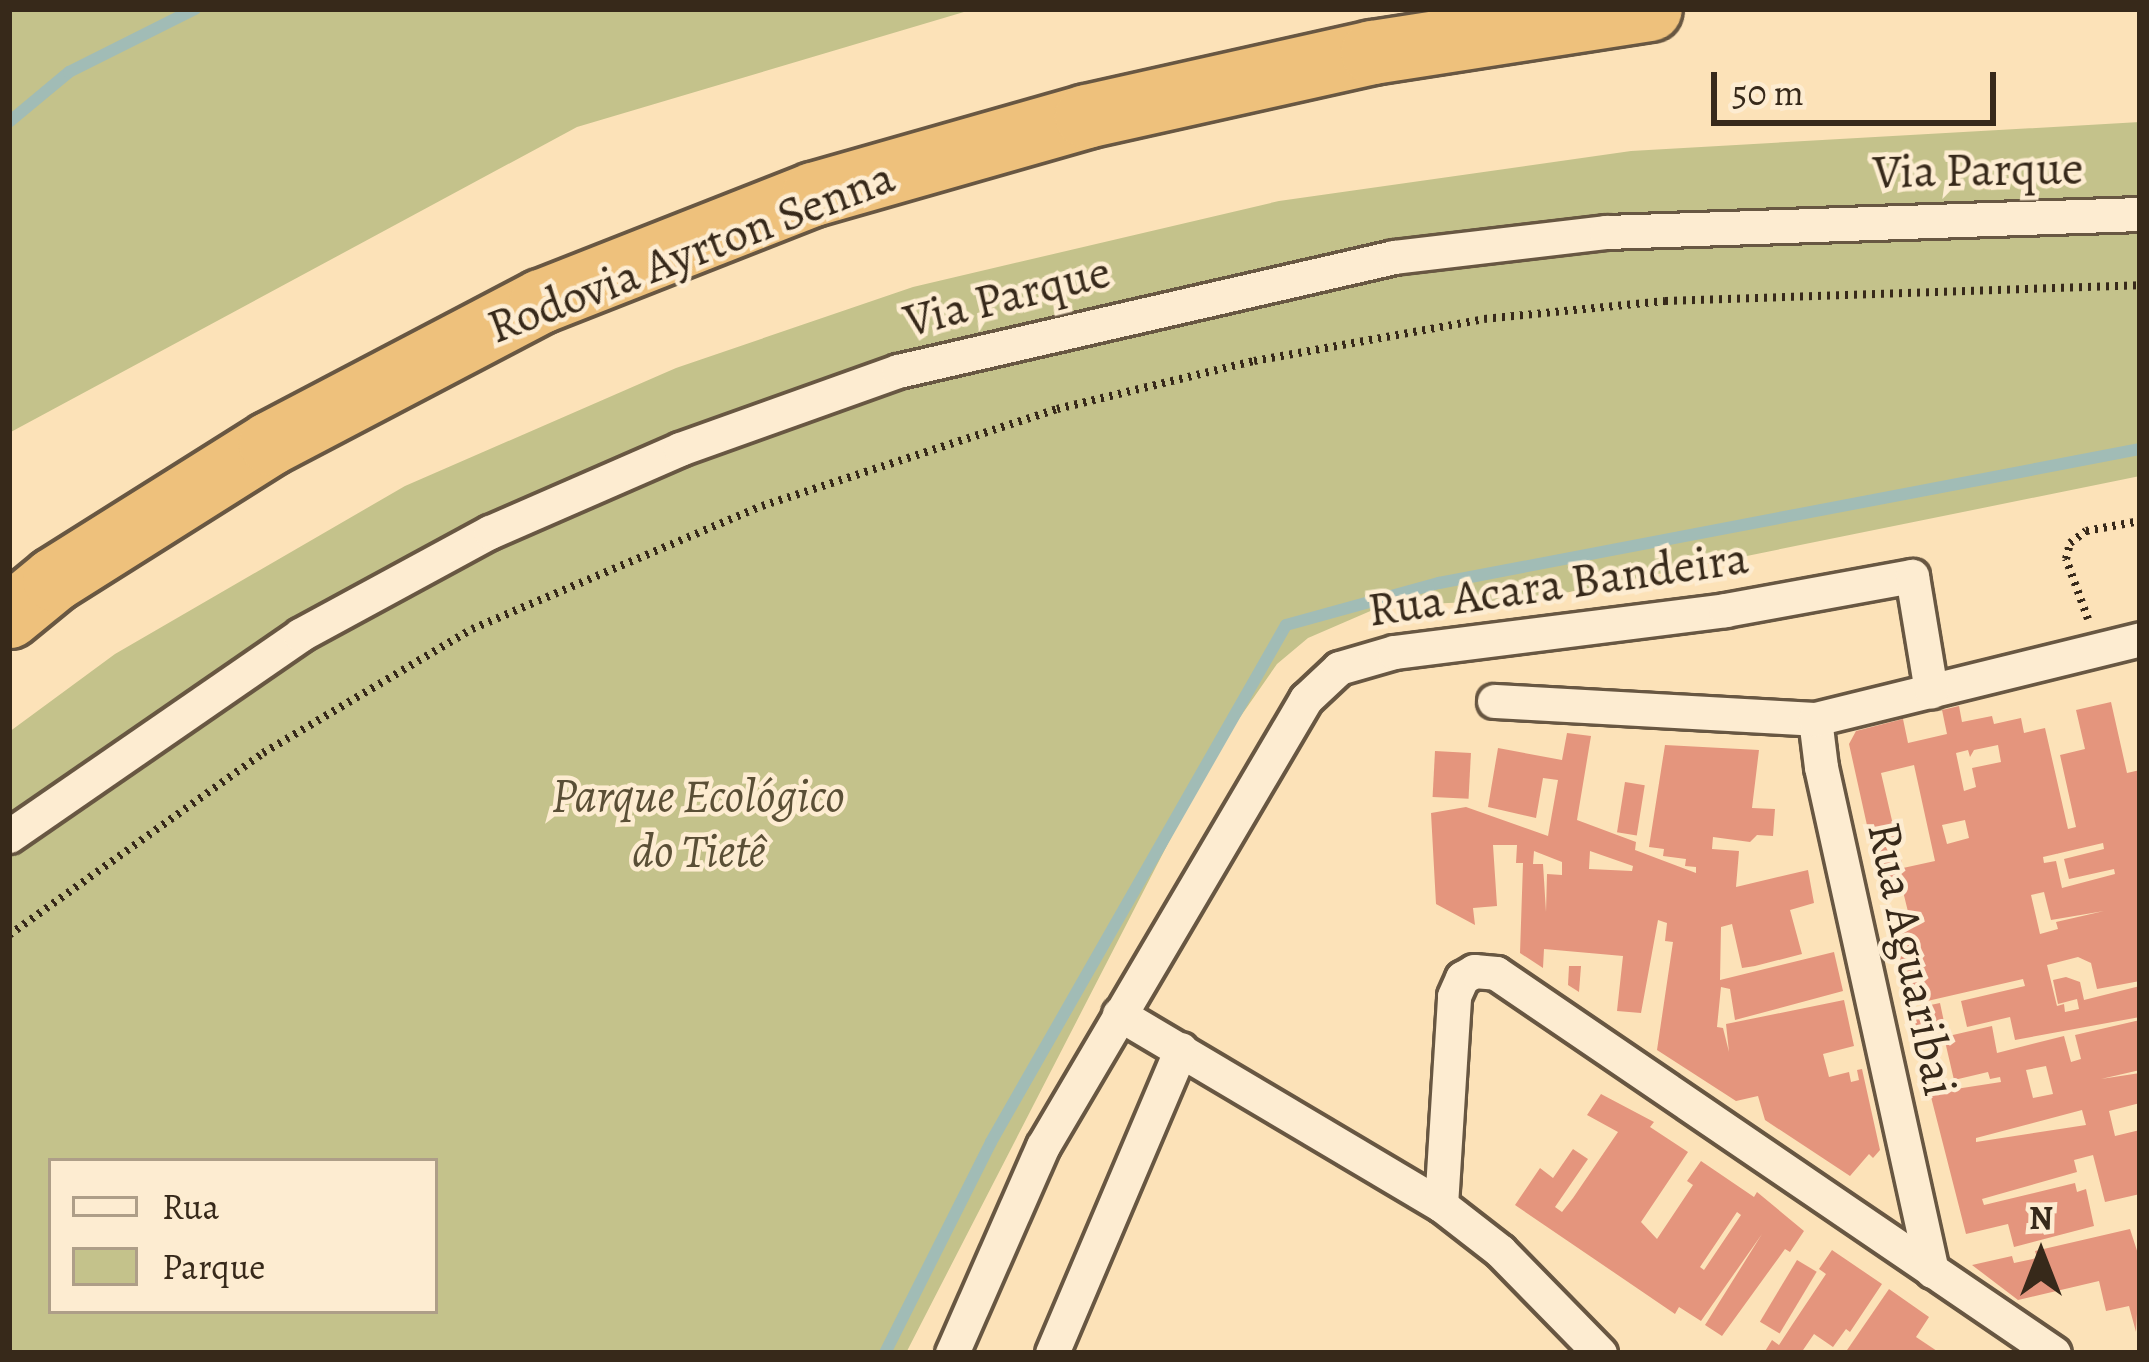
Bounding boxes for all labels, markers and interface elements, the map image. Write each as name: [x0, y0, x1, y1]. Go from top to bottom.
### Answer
scale bar: [1717, 48, 2002, 122]
text: 50 m: [1732, 68, 1804, 117]
street label: Via Parque: [1872, 139, 2084, 201]
street label: Rodovia Ayrton Senna: [480, 148, 902, 356]
street label: Via Parque: [898, 243, 1116, 349]
street label: Rua Acara Bandeira: [1364, 529, 1752, 639]
park label: Parque Ecológico do Tietê: [551, 766, 845, 879]
street label: Rua Aguaribai: [1855, 817, 1969, 1101]
legend: [48, 1158, 438, 1314]
text: Rua: [162, 1182, 219, 1231]
north arrow: [1981, 1194, 2101, 1314]
text: N: [2029, 1195, 2053, 1240]
text: Parque: [162, 1242, 266, 1291]

